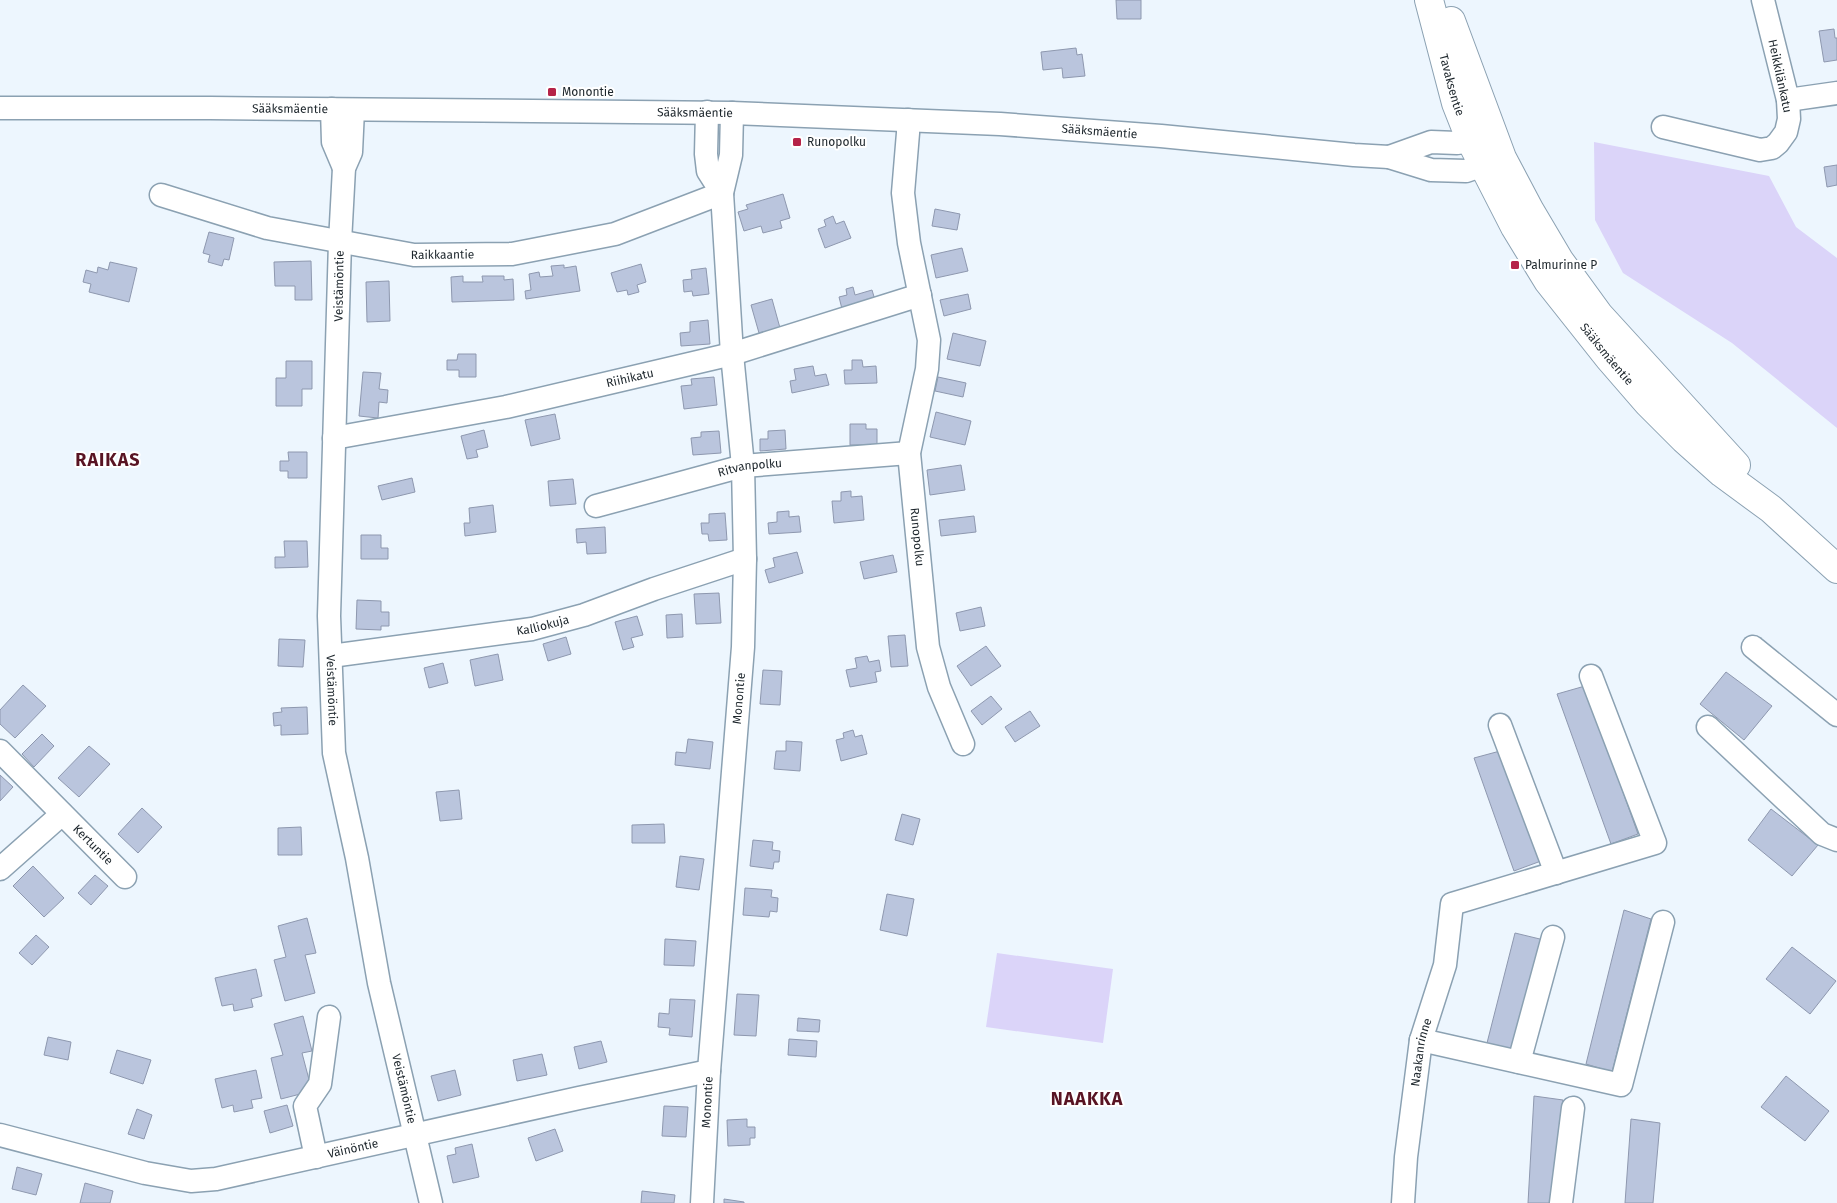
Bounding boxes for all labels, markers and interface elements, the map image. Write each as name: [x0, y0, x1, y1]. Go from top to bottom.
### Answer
street label: Heikkilänkatu: [1765, 38, 1795, 114]
street label: Tavaksentie: [1436, 52, 1467, 118]
place label: Monontie: [562, 85, 614, 99]
marker: Monontie: [546, 86, 558, 98]
street label: Sääksmäentie: [252, 101, 328, 116]
street label: Sääksmäentie: [657, 105, 733, 120]
street label: Sääksmäentie: [1061, 122, 1138, 141]
place label: Runopolku: [807, 135, 866, 149]
marker: Runopolku: [791, 136, 803, 148]
street label: Raikkaantie: [411, 247, 474, 262]
street label: Veistämöntie: [331, 250, 347, 322]
place label: Palmurinne P: [1525, 258, 1597, 272]
marker: Palmurinne P: [1509, 259, 1521, 271]
street label: Sääksmäentie: [1577, 320, 1636, 388]
street label: Riihikatu: [605, 366, 655, 390]
district label: RAIKAS: [75, 449, 141, 471]
street label: Ritvanpolku: [716, 456, 783, 480]
street label: Runopolku: [907, 507, 927, 567]
street label: Kalliokuja: [515, 612, 571, 638]
street label: Veistämöntie: [323, 654, 340, 726]
street label: Monontie: [730, 672, 748, 725]
street label: Kertuntie: [70, 822, 116, 868]
street label: Naakanrinne: [1408, 1016, 1435, 1087]
street label: Veistämöntie: [389, 1052, 419, 1125]
street label: Monontie: [699, 1076, 716, 1128]
district label: NAAKKA: [1051, 1088, 1123, 1110]
street label: Väinöntie: [326, 1136, 380, 1161]

